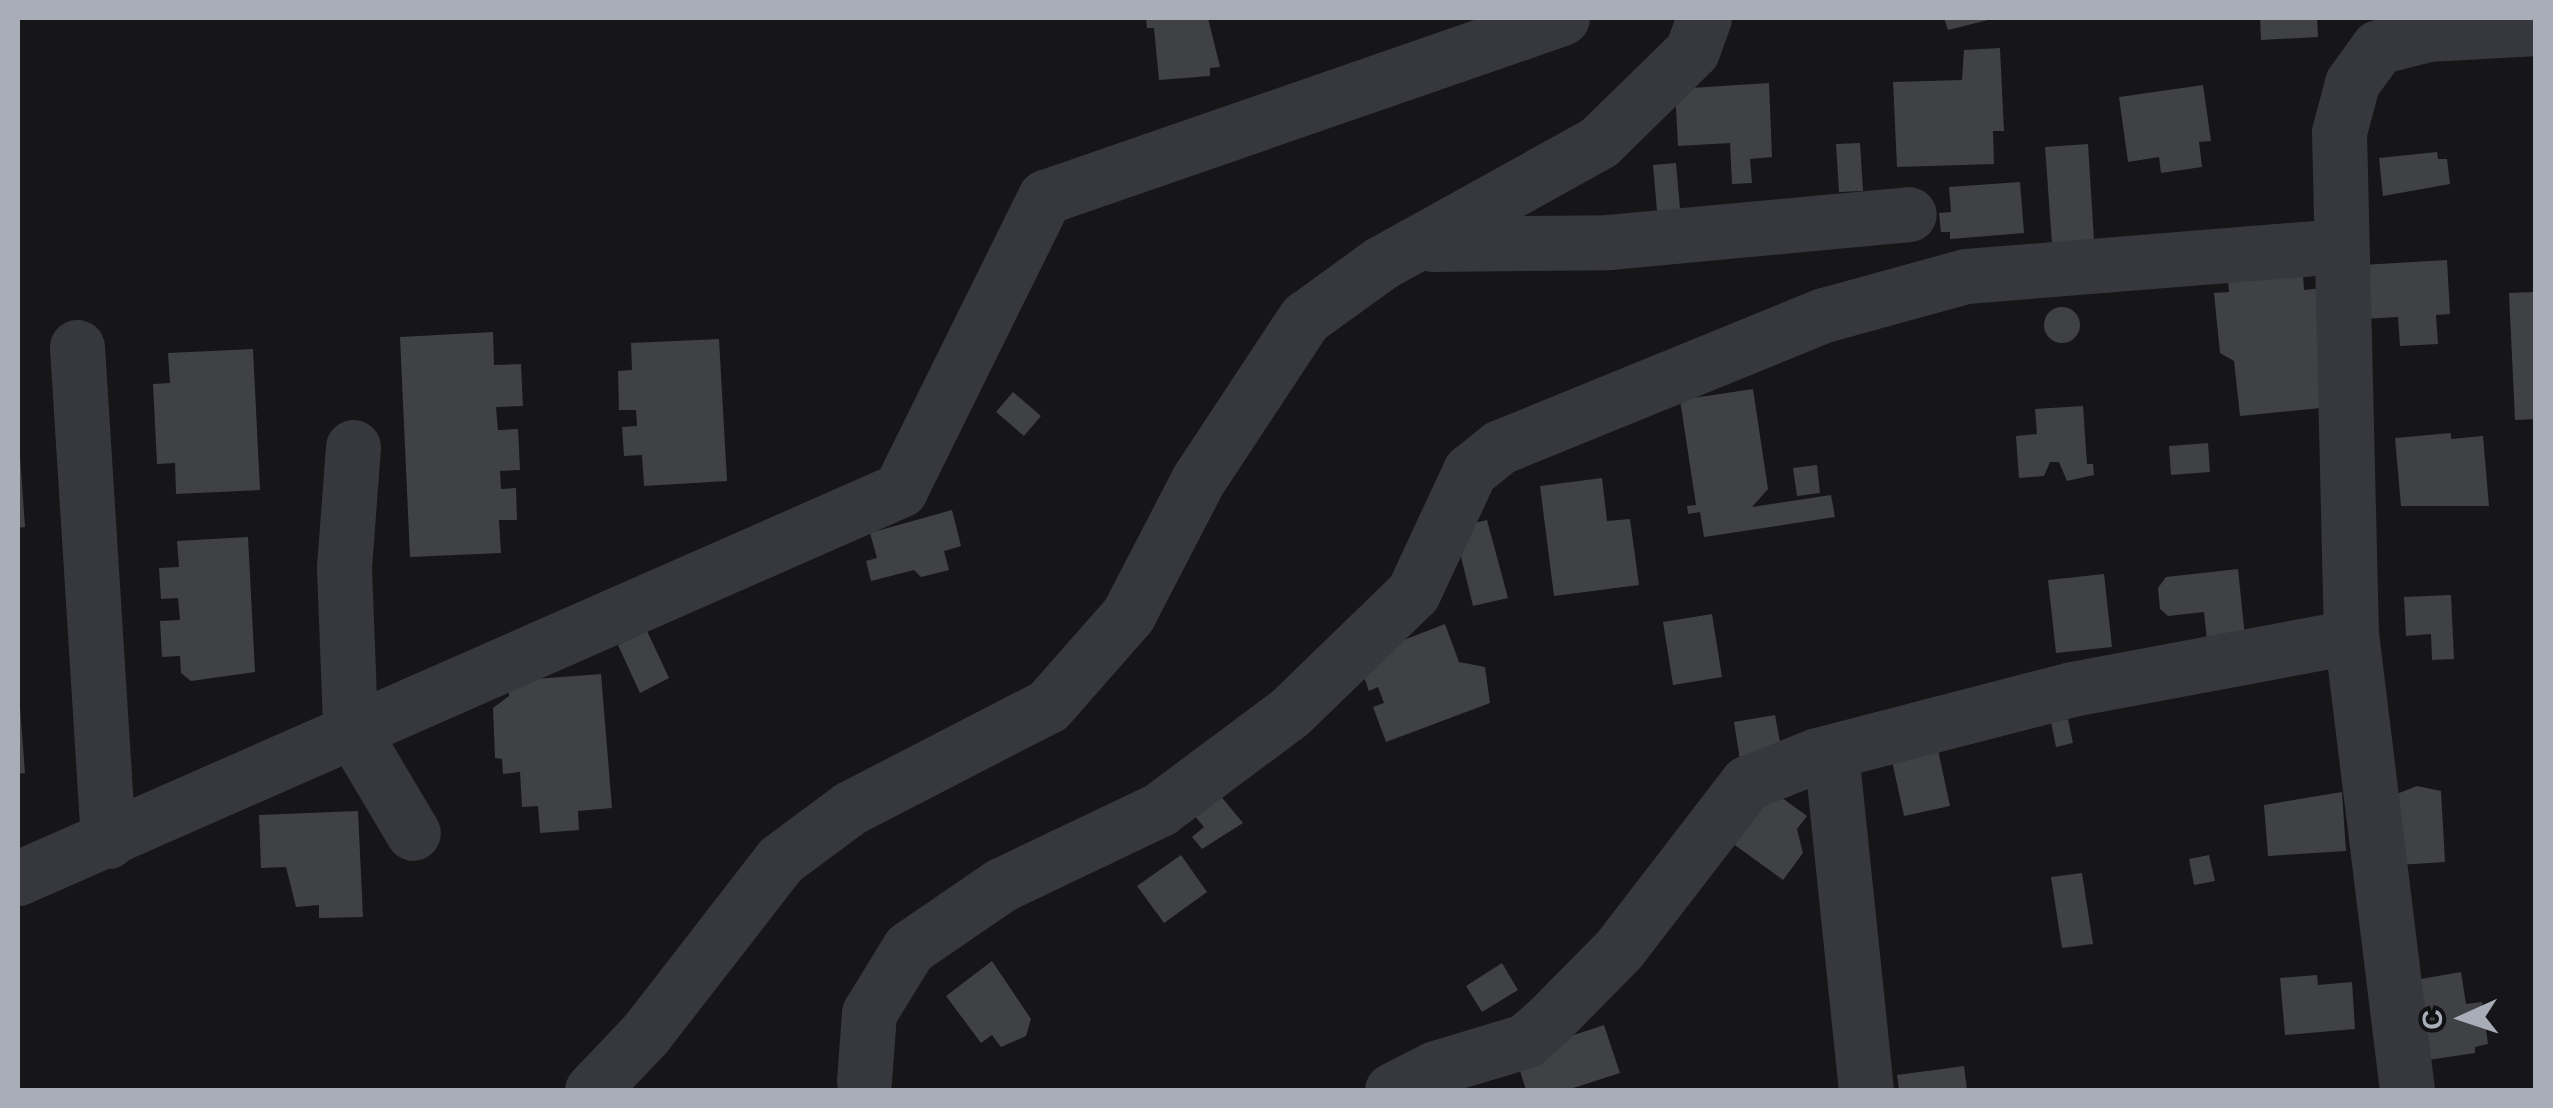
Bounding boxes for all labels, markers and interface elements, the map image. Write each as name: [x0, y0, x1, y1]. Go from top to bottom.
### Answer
north arrow: [2413, 968, 2513, 1068]
text: С: [2417, 1009, 2449, 1031]

